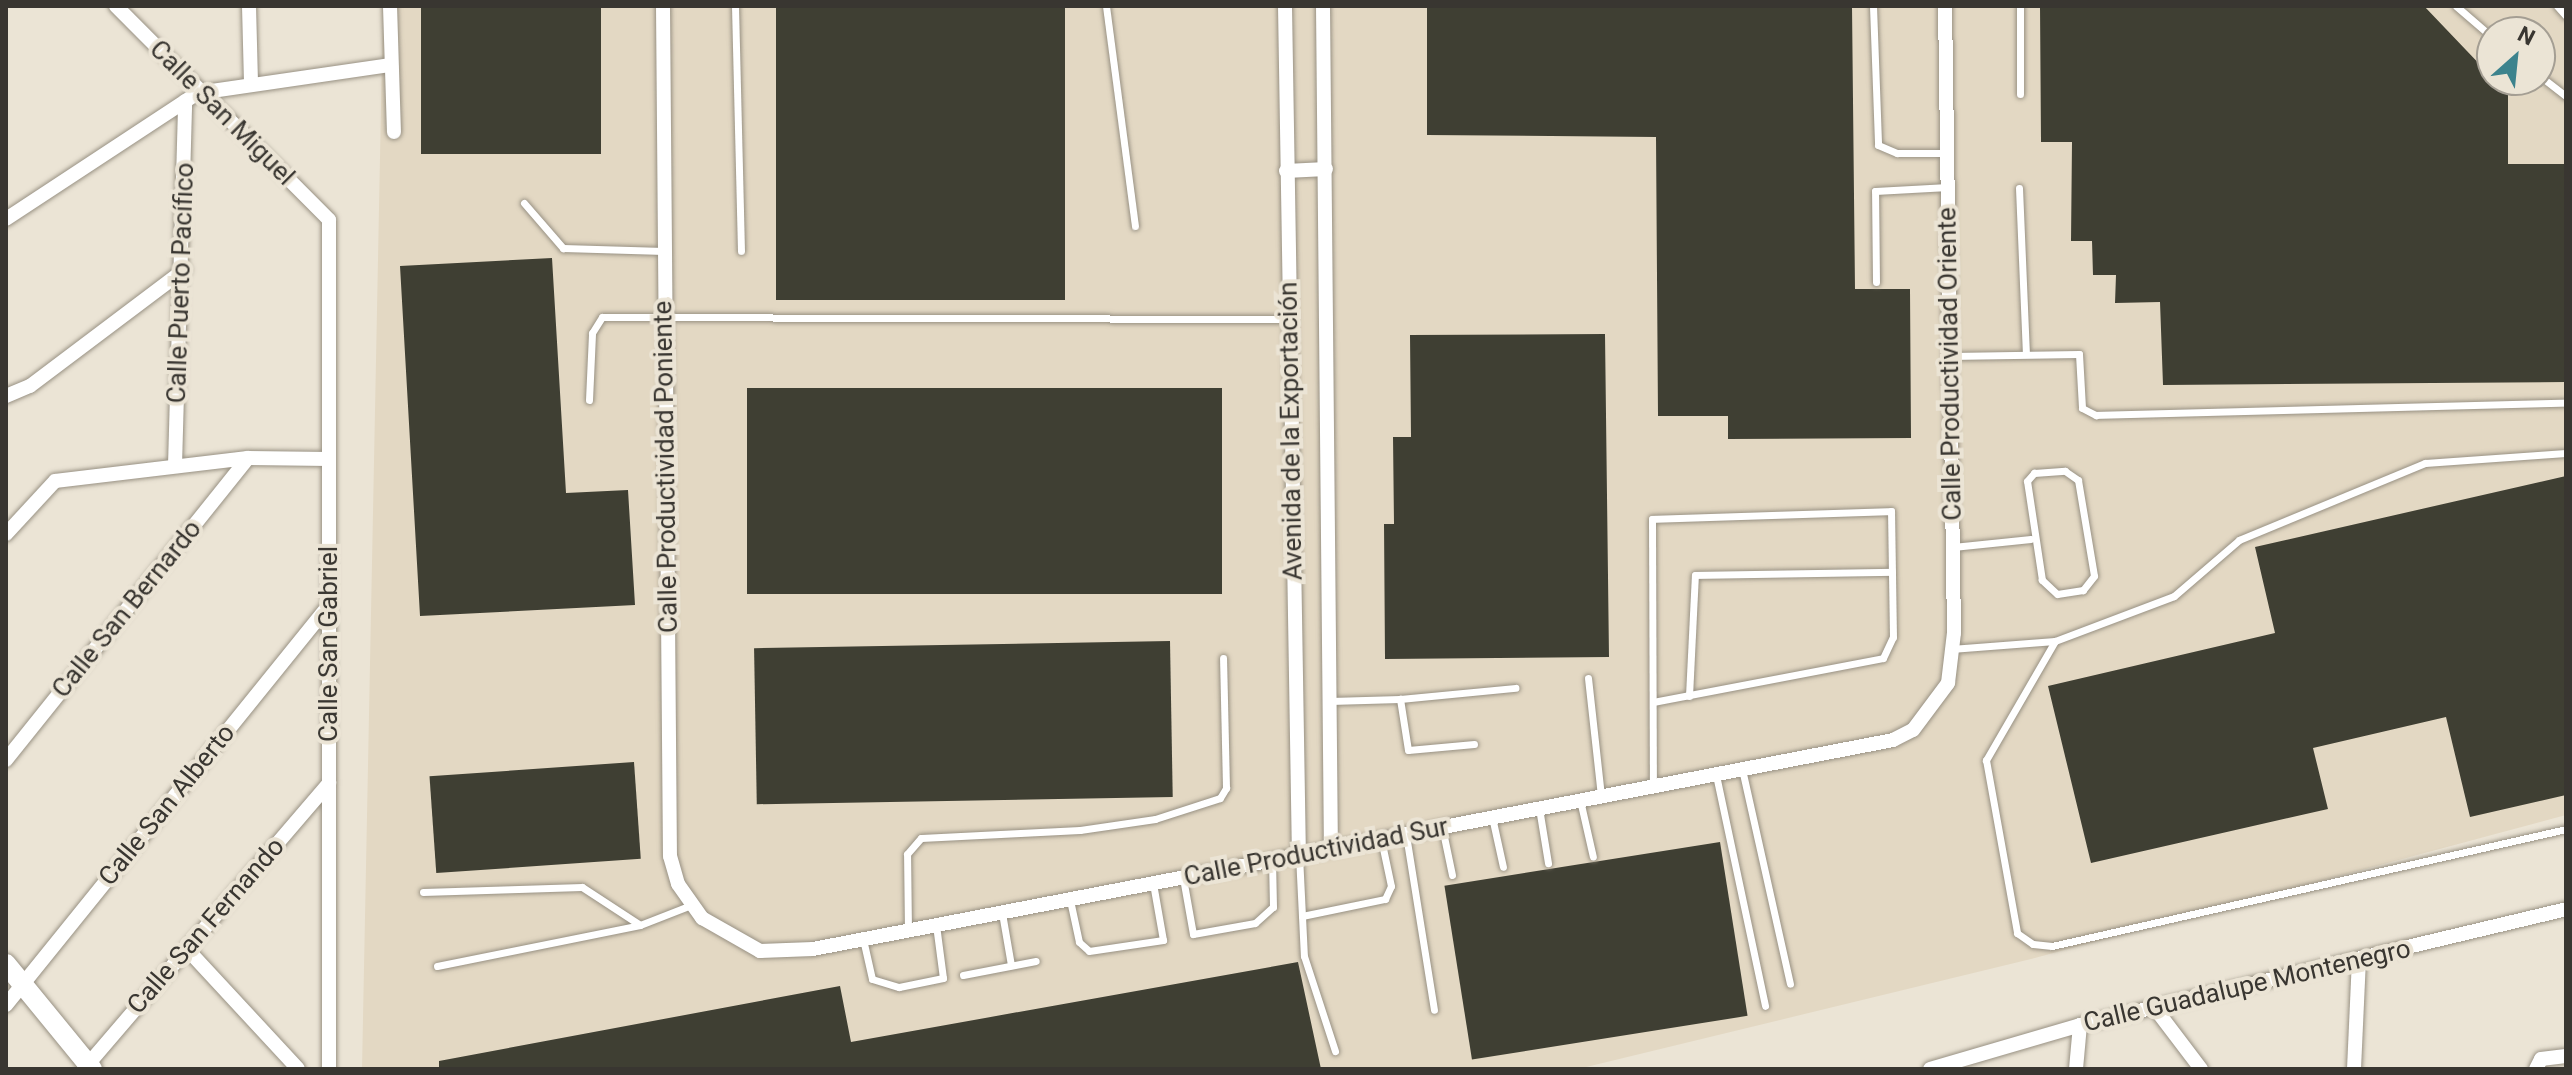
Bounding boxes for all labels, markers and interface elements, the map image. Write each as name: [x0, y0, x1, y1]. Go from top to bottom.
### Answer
north arrow: [2476, 16, 2556, 96]
text: N: [2514, 21, 2539, 51]
street label: Calle San Miguel: [143, 34, 301, 192]
street label: Calle Puerto Pacífico: [161, 162, 201, 404]
street label: Calle Productividad Oriente: [1932, 207, 1968, 521]
street label: Avenida de la Exportación: [1273, 281, 1309, 581]
street label: Calle Productividad Poniente: [648, 301, 684, 633]
street label: Calle San Bernardo: [46, 514, 208, 704]
street label: Calle San Gabriel: [313, 546, 345, 742]
street label: Calle San Alberto: [92, 718, 242, 892]
street label: Calle Productividad Sur: [1181, 811, 1451, 893]
street label: Calle San Fernando: [121, 831, 291, 1021]
street label: Calle Guadalupe Montenegro: [2080, 933, 2414, 1039]

